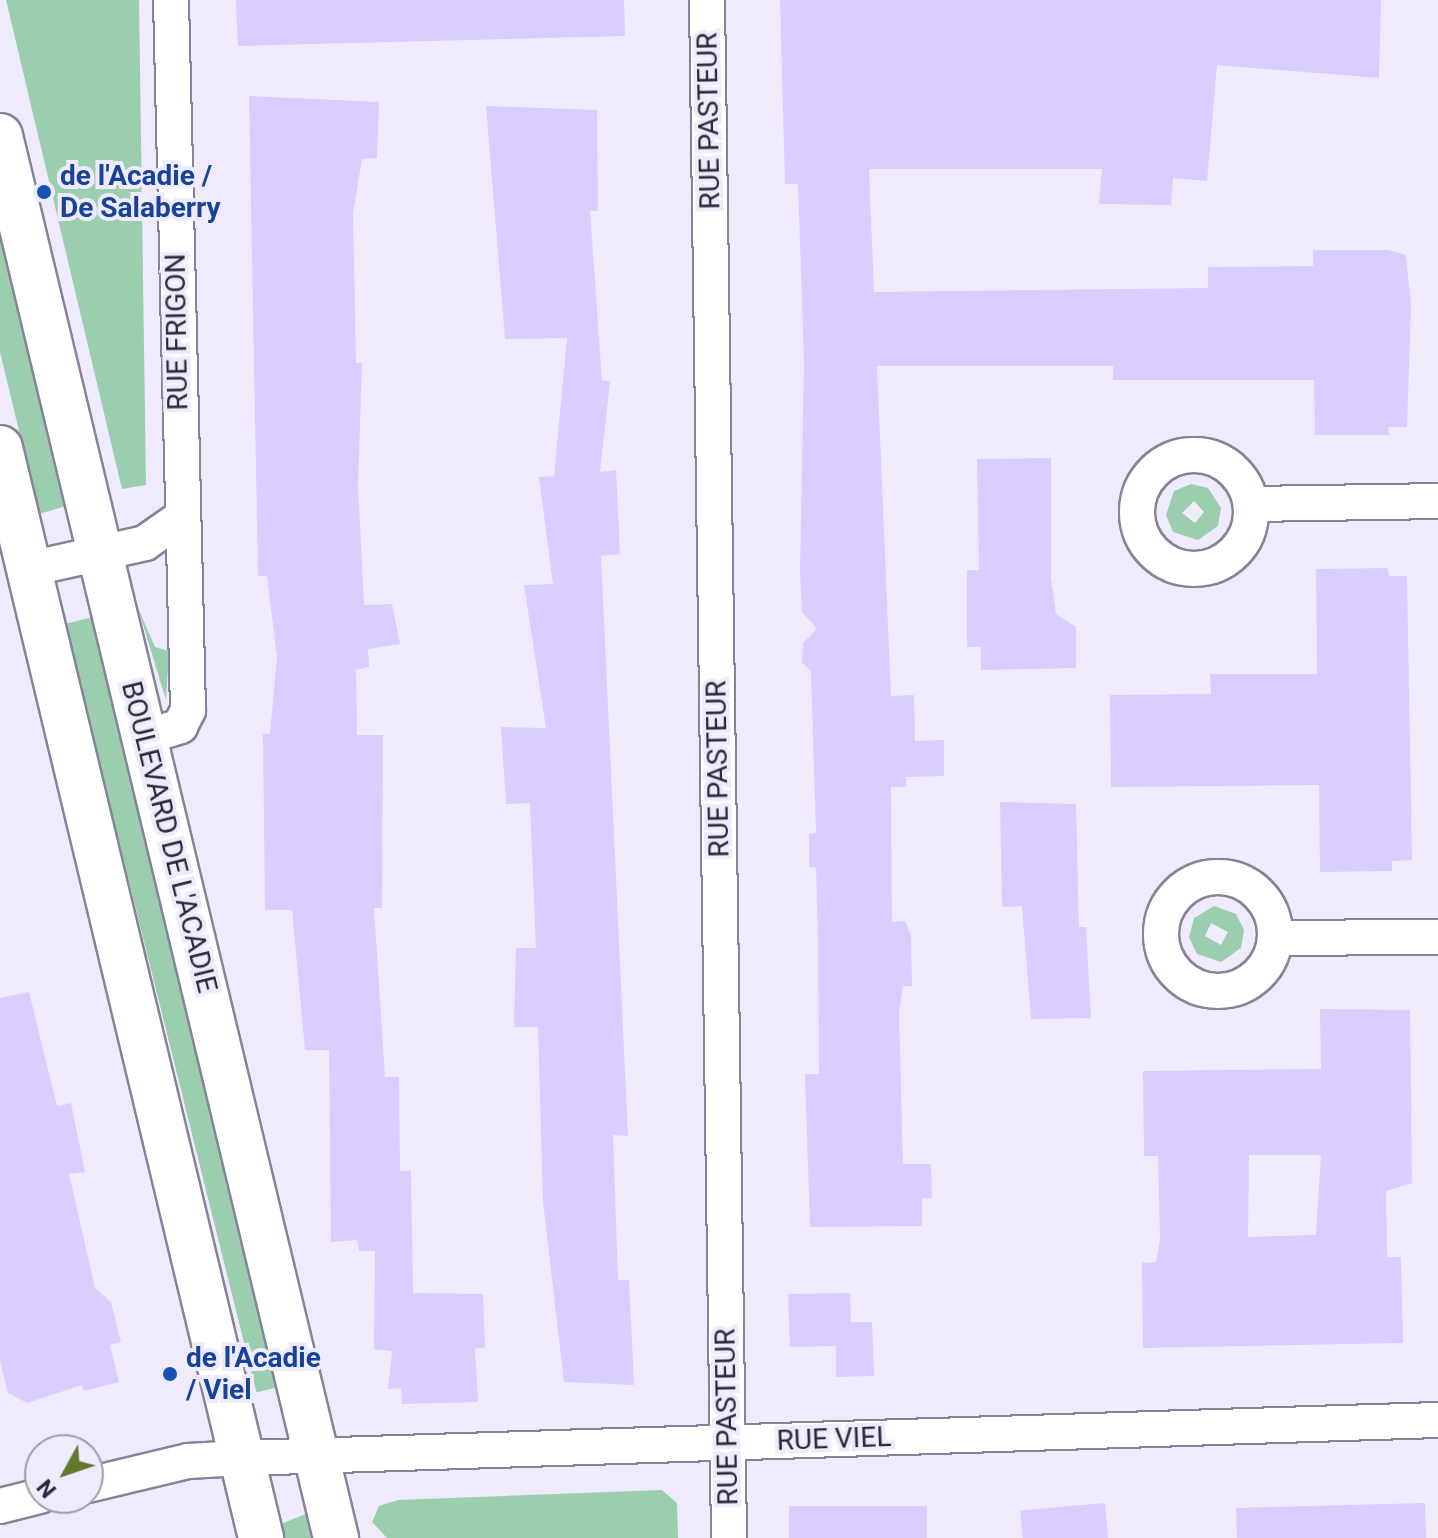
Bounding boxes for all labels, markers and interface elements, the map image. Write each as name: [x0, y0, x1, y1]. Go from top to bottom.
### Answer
street label: RUE PASTEUR: [691, 32, 727, 210]
place label: de l'Acadie / De Salaberry: [60, 159, 221, 225]
marker: de l'Acadie / De Salaberry: [35, 183, 53, 201]
street label: RUE FRIGON: [159, 253, 195, 411]
street label: BOULEVARD DE L'ACADIE: [114, 678, 224, 996]
street label: RUE PASTEUR: [700, 680, 736, 858]
street label: RUE PASTEUR: [709, 1328, 745, 1506]
place label: de l'Acadie / Viel: [186, 1341, 321, 1407]
marker: de l'Acadie / Viel: [161, 1365, 179, 1383]
street label: RUE VIEL: [776, 1420, 892, 1458]
north arrow: [24, 1434, 104, 1514]
text: N: [32, 1474, 61, 1502]

